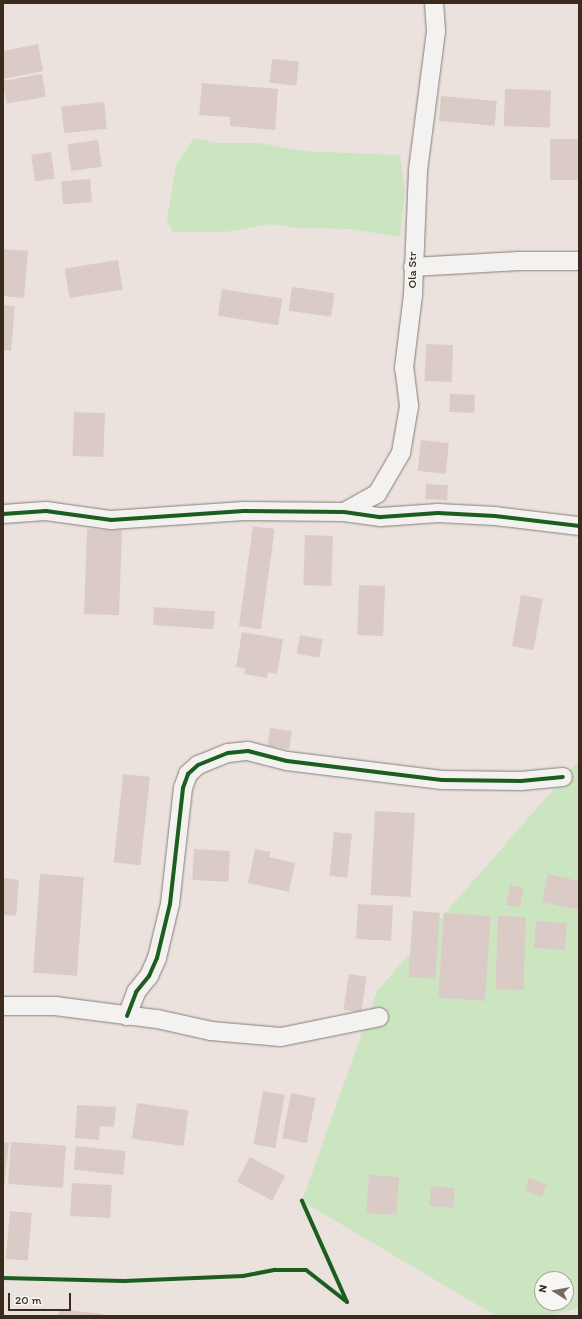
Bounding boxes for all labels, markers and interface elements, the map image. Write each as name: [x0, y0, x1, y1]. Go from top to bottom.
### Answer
street label: Ola Str: [406, 252, 420, 288]
north arrow: [534, 1271, 574, 1311]
text: N: [536, 1284, 550, 1294]
scale bar: [10, 1285, 73, 1311]
text: 20 m: [15, 1293, 42, 1307]

